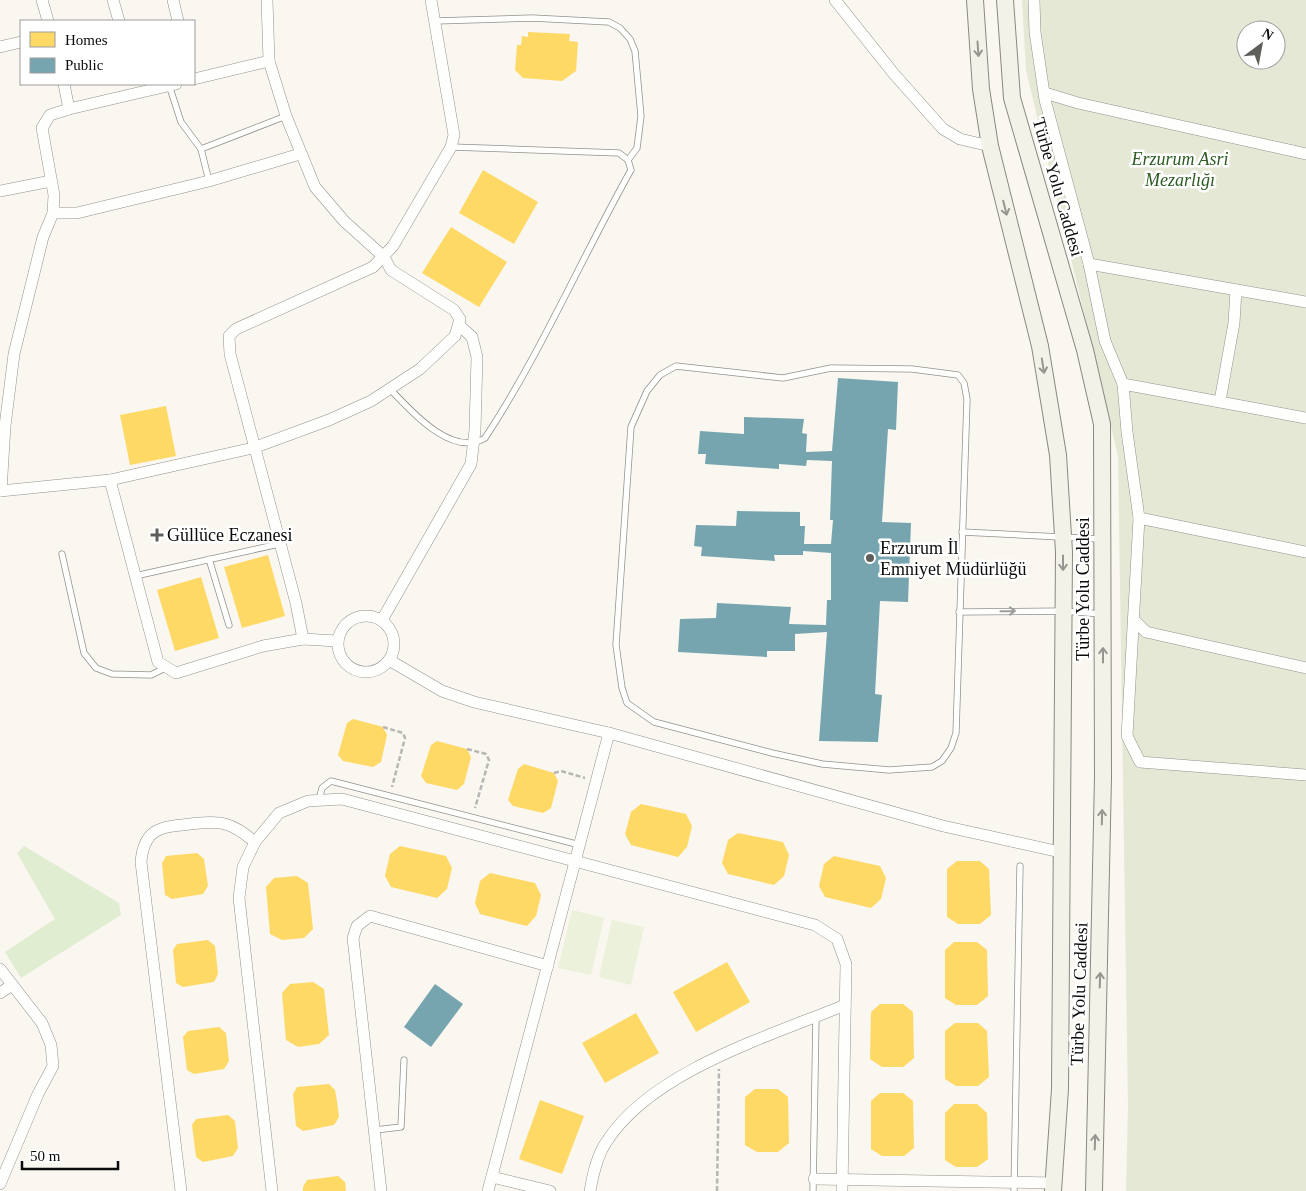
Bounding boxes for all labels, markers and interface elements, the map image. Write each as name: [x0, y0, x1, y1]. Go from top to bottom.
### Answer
legend: [20, 20, 195, 85]
north arrow: [1236, 20, 1286, 70]
text: N: [1259, 25, 1276, 43]
text: Homes: [65, 32, 108, 48]
one-way arrow: [974, 40, 983, 56]
text: Public: [65, 57, 104, 73]
street label: Türbe Yolu Caddesi: [1029, 115, 1087, 259]
park label: Erzurum Asri Mezarlığı: [1130, 149, 1229, 190]
one-way arrow: [1001, 200, 1011, 216]
one-way arrow: [1039, 358, 1049, 374]
street label: Türbe Yolu Caddesi: [1073, 517, 1093, 661]
place label: Güllüce Eczanesi: [167, 525, 292, 545]
marker: Güllüce Eczanesi: [151, 529, 163, 541]
place label: Erzurum İl Emniyet Müdürlüğü: [880, 538, 1027, 579]
marker: Erzurum İl Emniyet Müdürlüğü: [864, 552, 876, 564]
one-way arrow: [1059, 554, 1068, 570]
one-way arrow: [1000, 607, 1016, 616]
one-way arrow: [1098, 647, 1108, 664]
one-way arrow: [1097, 810, 1107, 826]
street label: Türbe Yolu Caddesi: [1067, 922, 1091, 1066]
one-way arrow: [1095, 972, 1105, 988]
one-way arrow: [1090, 1135, 1099, 1151]
scale bar: [22, 1138, 119, 1170]
text: 50 m: [30, 1148, 61, 1164]

